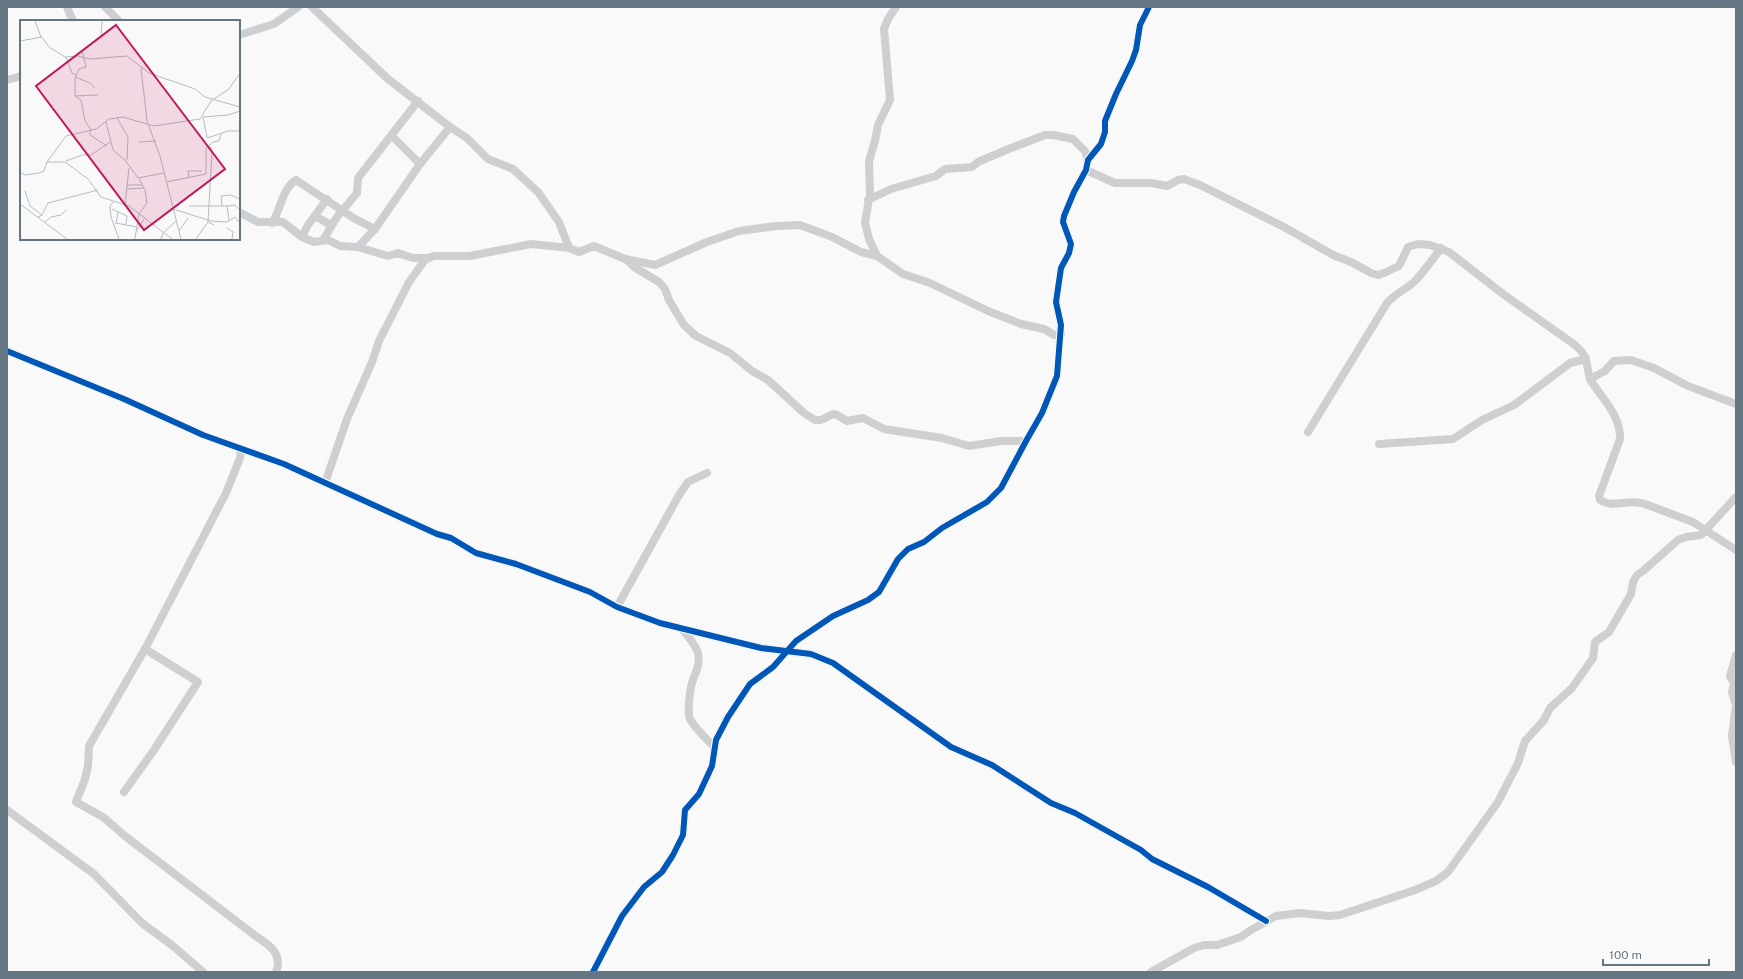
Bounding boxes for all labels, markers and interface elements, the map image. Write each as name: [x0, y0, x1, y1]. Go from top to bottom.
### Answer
inset map: [20, 20, 240, 240]
scale bar: [1603, 941, 1709, 967]
text: 100 m: [1609, 948, 1642, 962]

